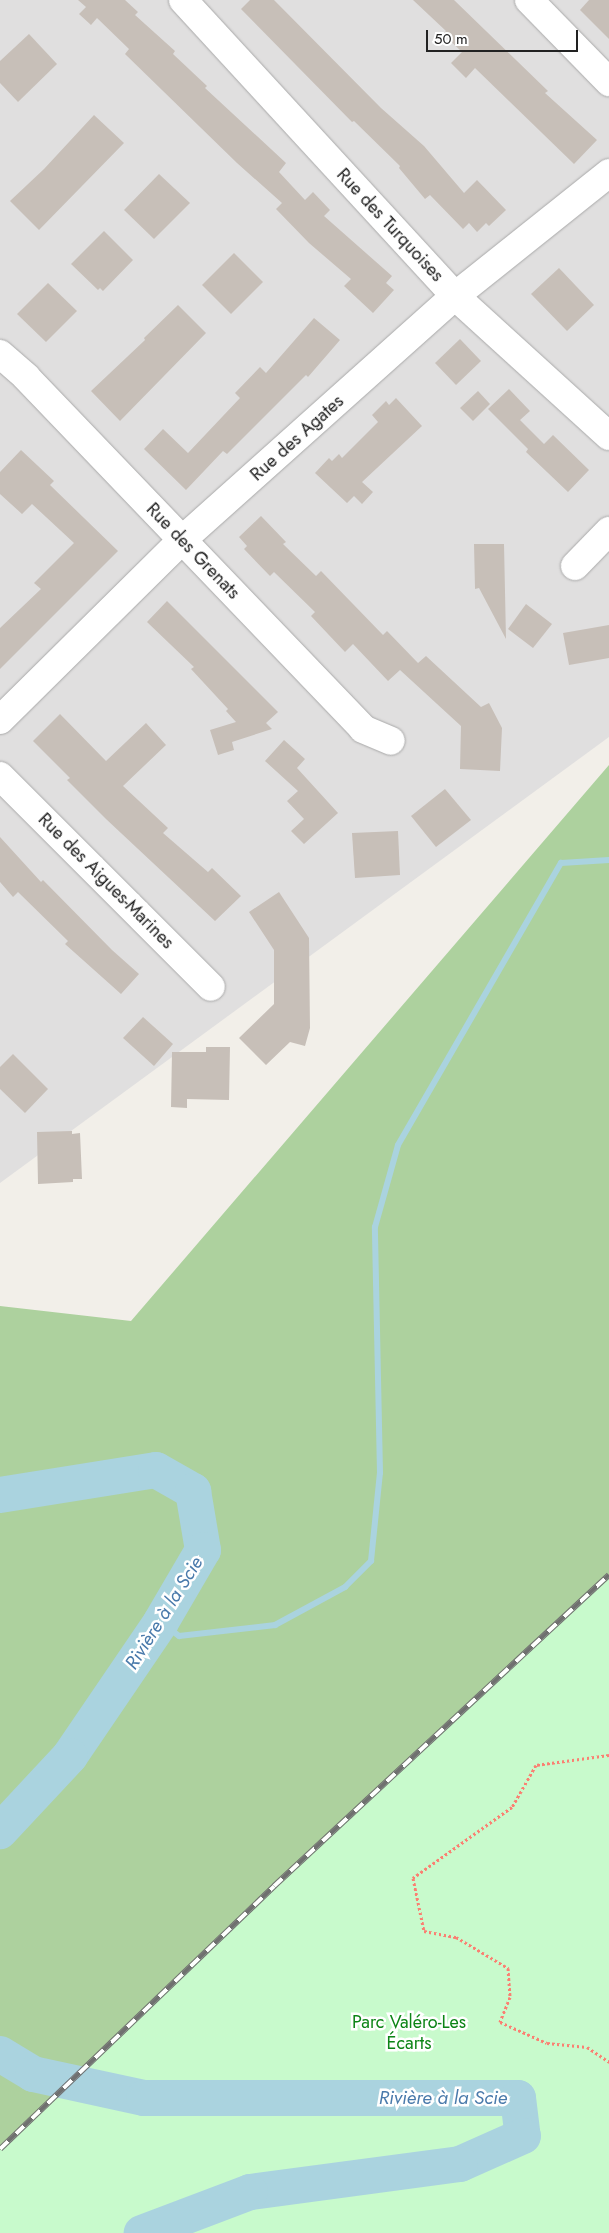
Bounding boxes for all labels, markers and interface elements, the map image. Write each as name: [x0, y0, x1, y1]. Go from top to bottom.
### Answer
scale bar: [429, 20, 582, 52]
text: 50 m: [434, 28, 468, 50]
street label: Rue des Turquoises: [332, 164, 448, 286]
street label: Rue des Agates: [246, 390, 348, 486]
street label: Rue des Grenats: [142, 498, 244, 604]
street label: Rue des Aigues-Marines: [34, 809, 178, 953]
water label: Rivière à la Scie: [120, 1552, 208, 1674]
park label: Parc Valéro-Les Écarts: [352, 2012, 466, 2054]
water label: Rivière à la Scie: [379, 2087, 507, 2109]

